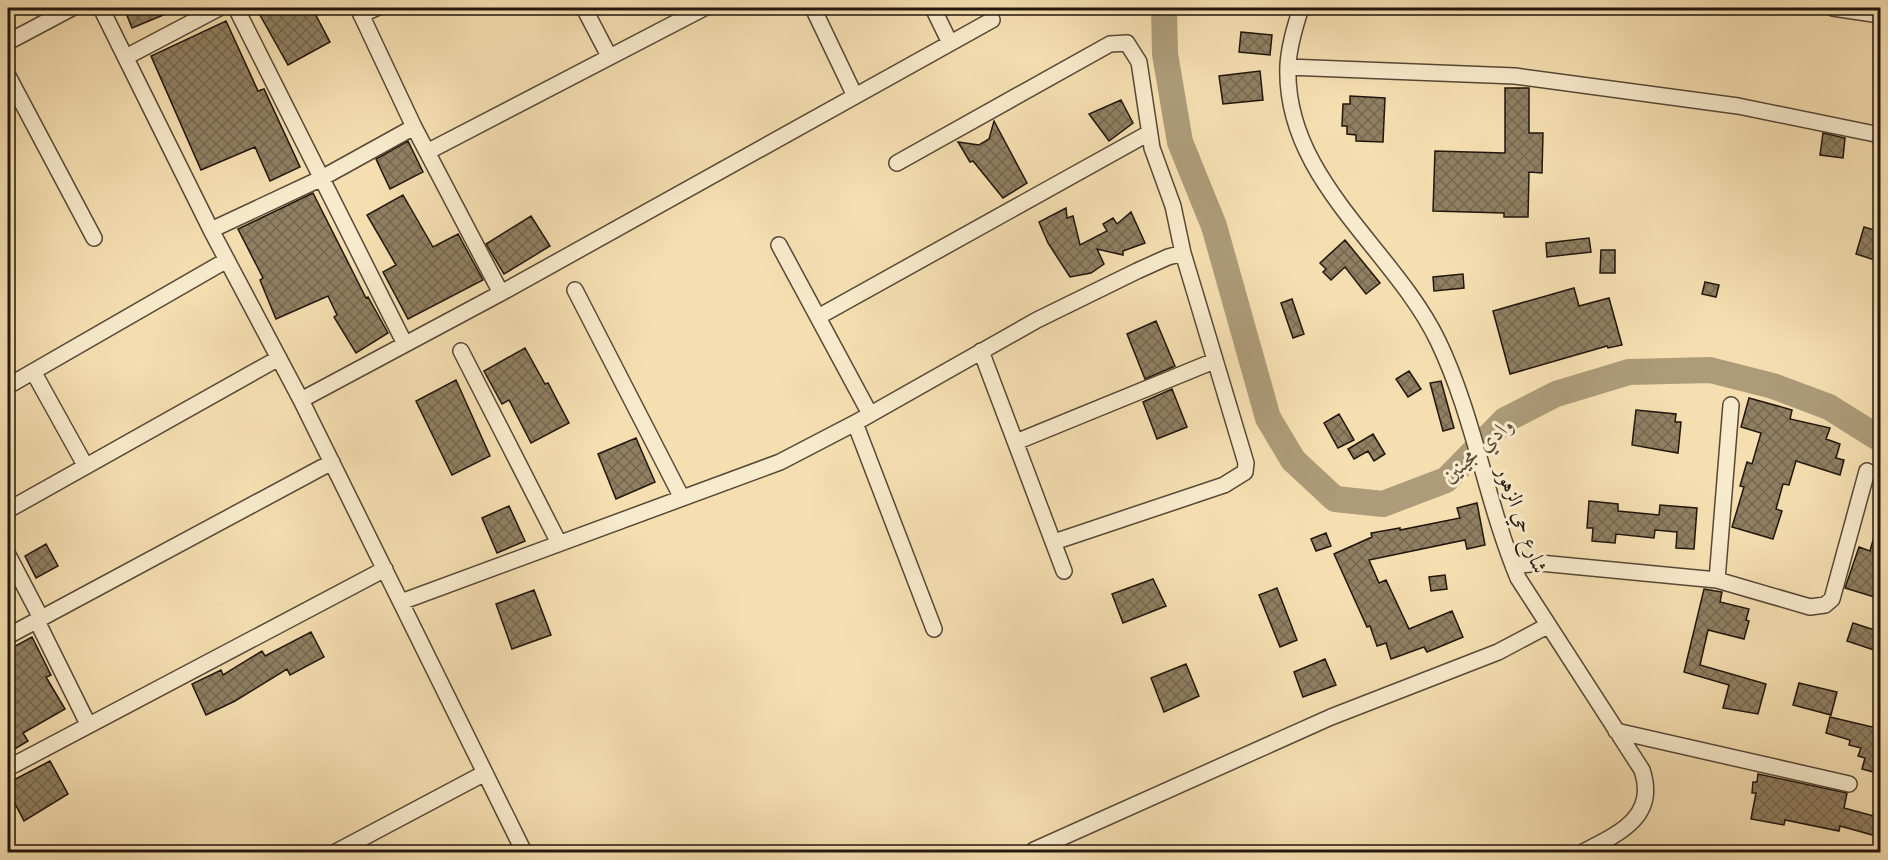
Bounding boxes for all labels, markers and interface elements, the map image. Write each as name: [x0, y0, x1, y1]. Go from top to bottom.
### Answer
water label: وادي مجينين: [1438, 414, 1522, 491]
street label: شارع حي الزهور: [1485, 462, 1550, 579]

